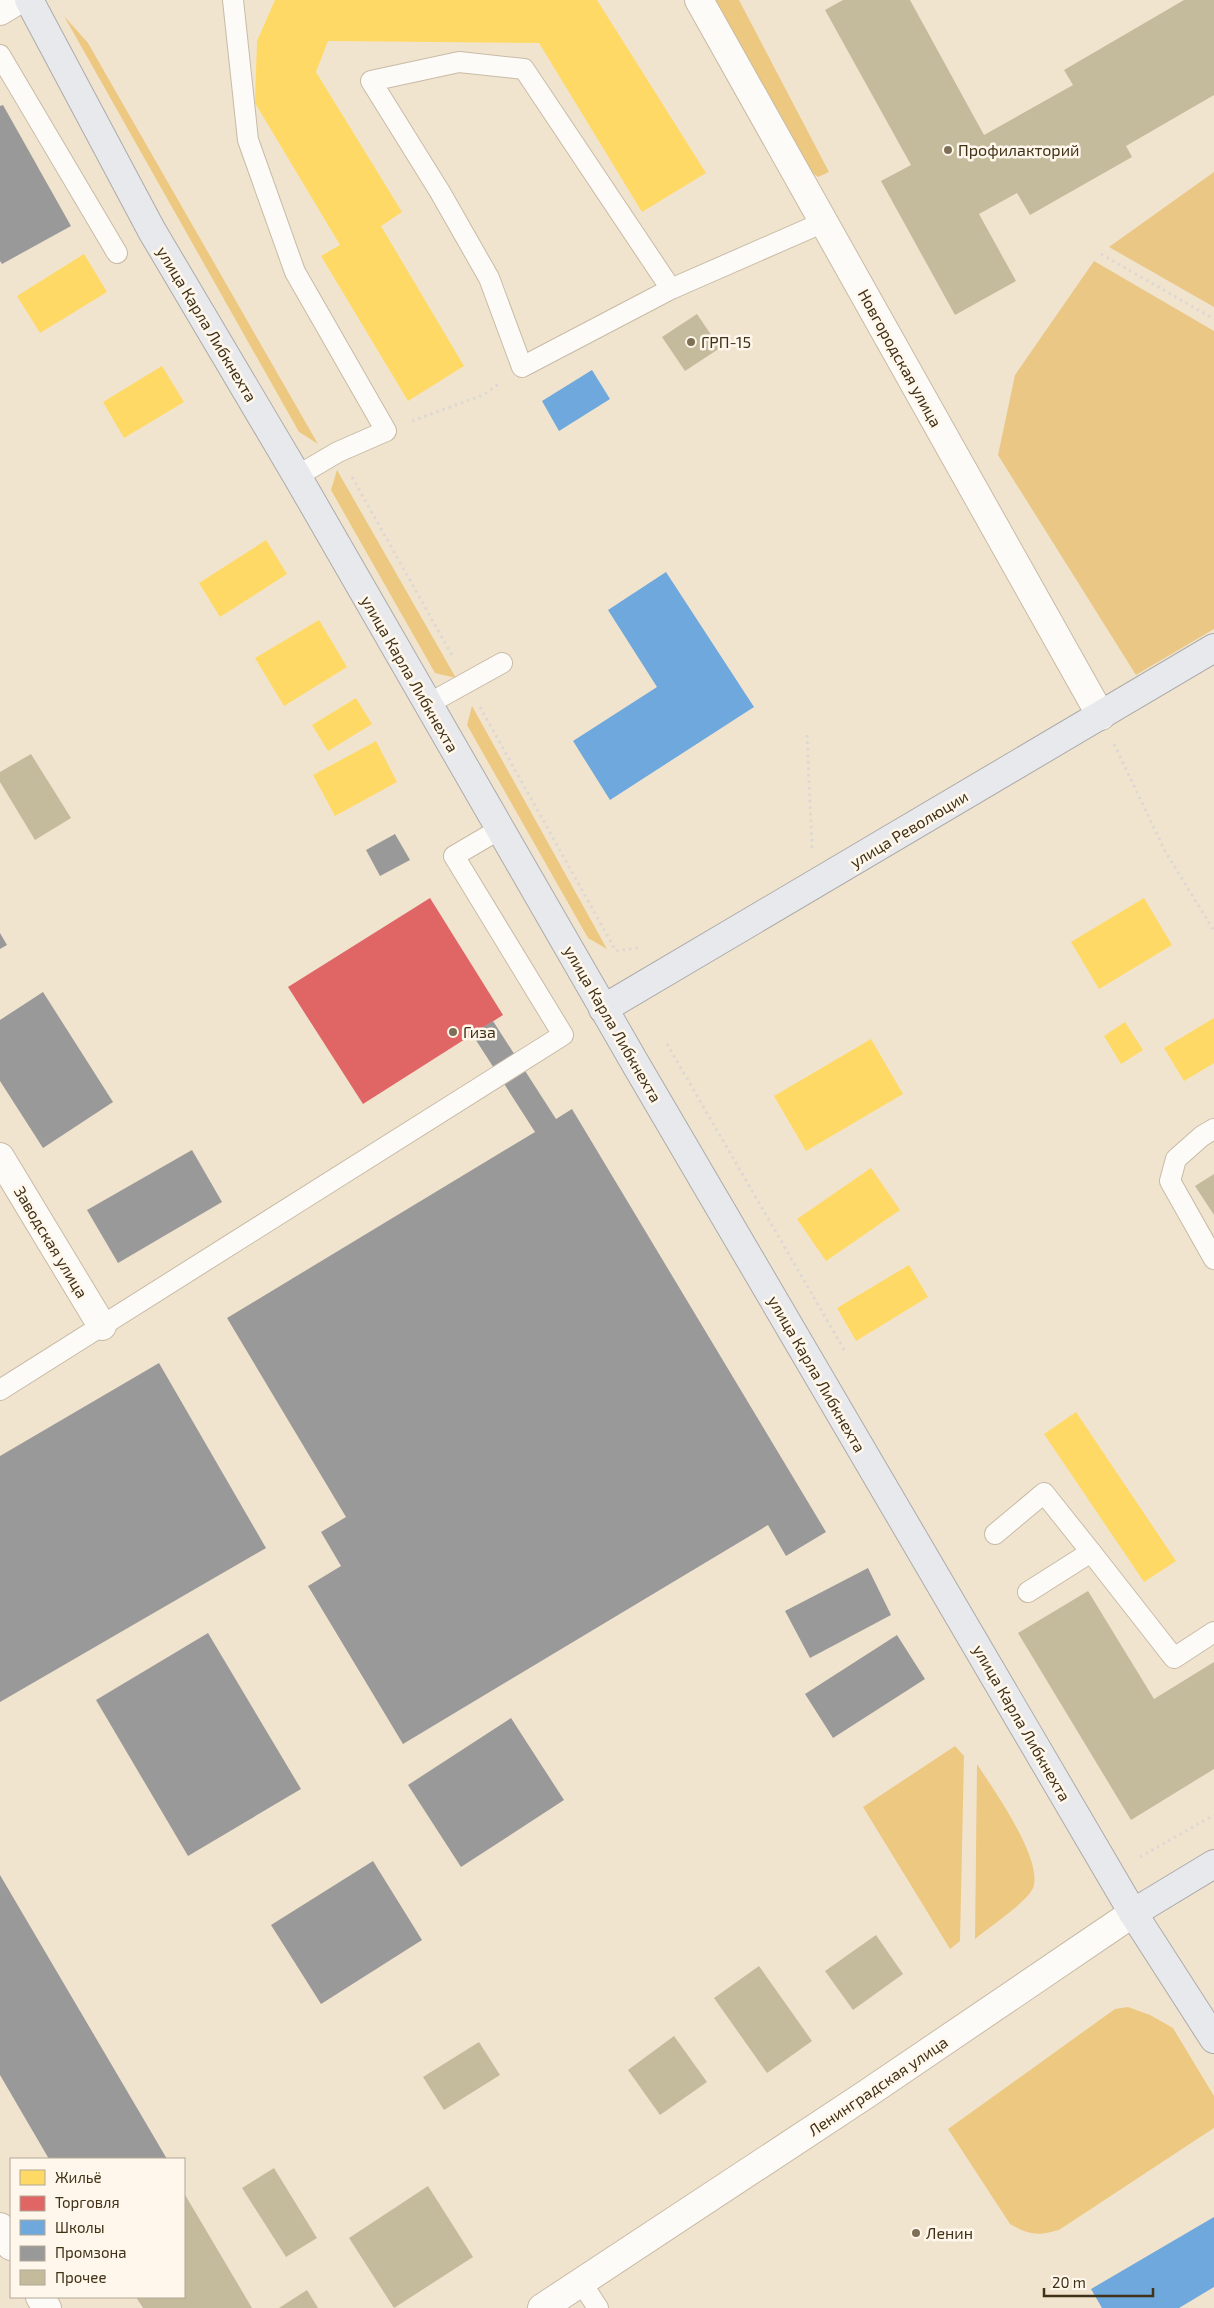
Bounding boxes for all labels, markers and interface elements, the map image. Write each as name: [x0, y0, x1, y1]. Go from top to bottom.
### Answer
place label: Профилакторий: [958, 140, 1079, 159]
marker: Профилакторий: [942, 144, 954, 156]
street label: улица Карла Либкнехта: [153, 243, 261, 405]
street label: Новгородская улица: [854, 285, 946, 431]
place label: ГРП-15: [701, 332, 751, 351]
marker: ГРП-15: [685, 336, 697, 348]
street label: улица Карла Либкнехта: [357, 592, 463, 756]
street label: улица Революции: [846, 786, 972, 872]
street label: улица Карла Либкнехта: [560, 942, 666, 1106]
place label: Гиза: [463, 1022, 496, 1041]
marker: Гиза: [447, 1026, 459, 1038]
street label: Заводская улица: [10, 1182, 92, 1302]
street label: улица Карла Либкнехта: [764, 1292, 870, 1456]
street label: улица Карла Либкнехта: [969, 1641, 1075, 1805]
street label: Ленинградская улица: [804, 2032, 952, 2140]
legend: [10, 2158, 185, 2298]
text: Жильё: [55, 2168, 102, 2186]
text: Торговля: [55, 2193, 120, 2211]
text: Школы: [55, 2218, 105, 2236]
place label: Ленин: [926, 2223, 973, 2242]
marker: Ленин: [910, 2227, 922, 2239]
text: Промзона: [55, 2243, 127, 2261]
scale bar: [1044, 2266, 1153, 2298]
text: Прочее: [55, 2268, 107, 2286]
text: 20 m: [1052, 2273, 1086, 2291]

